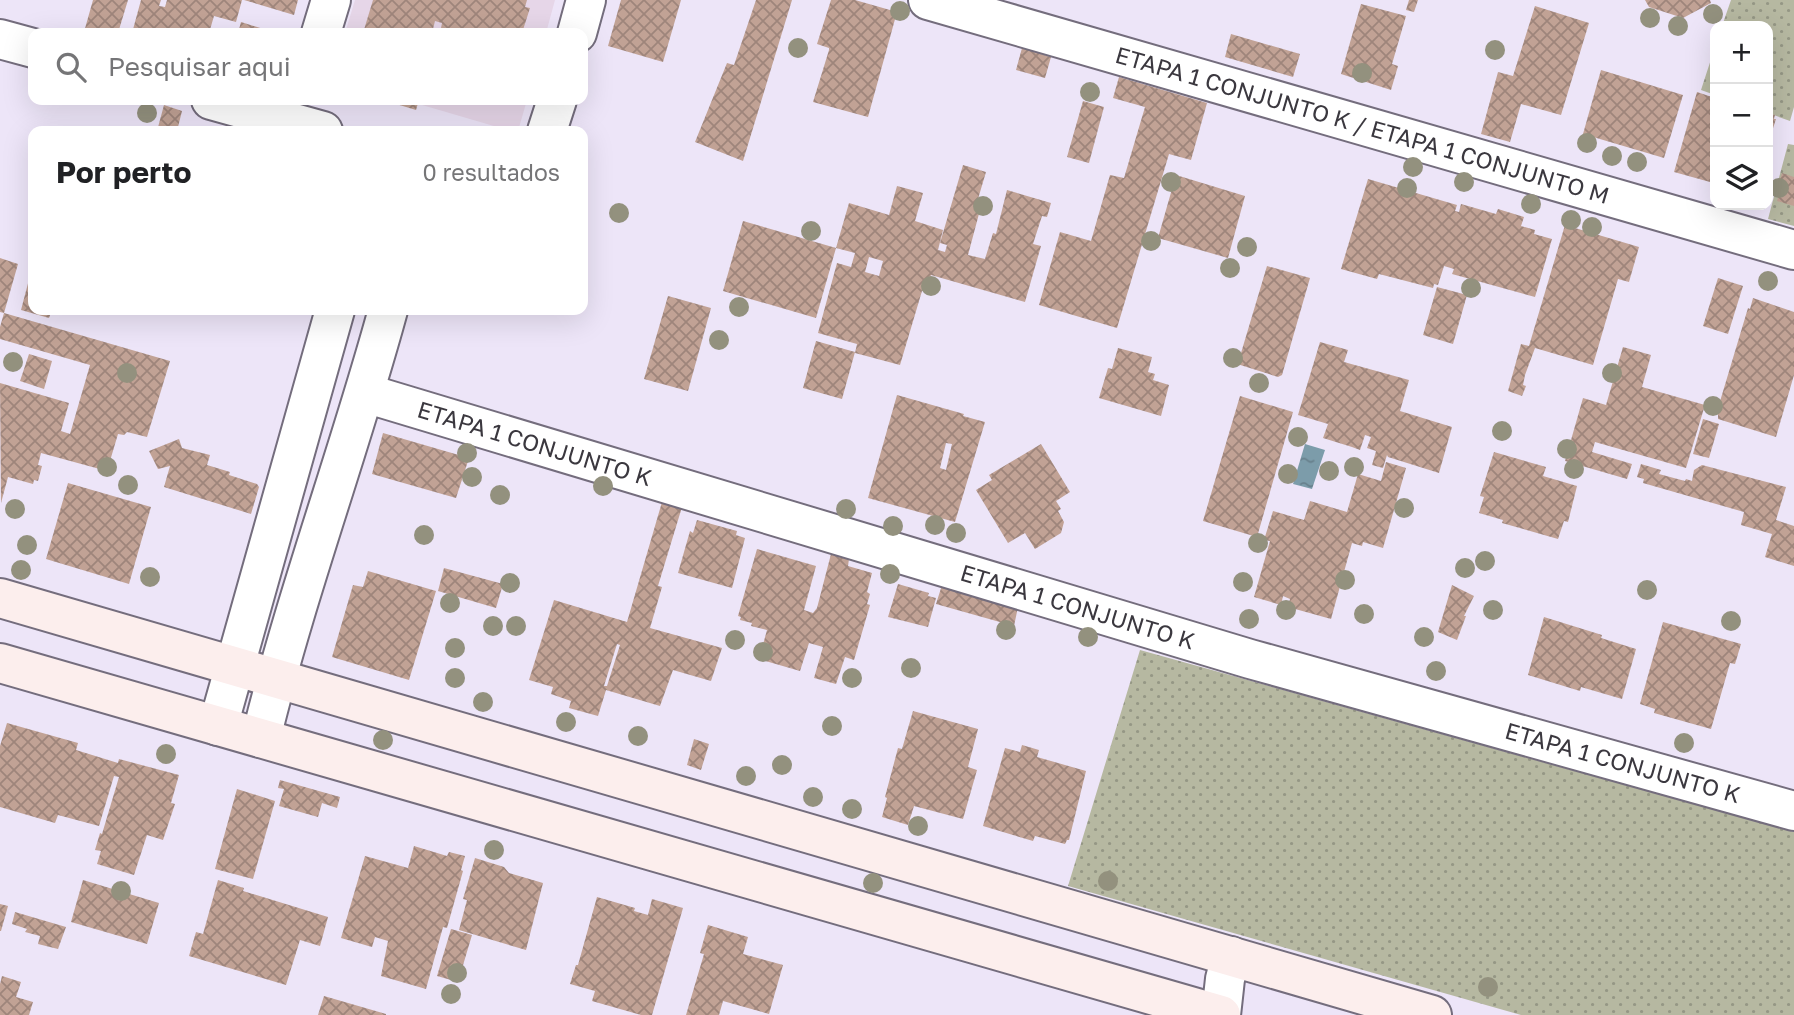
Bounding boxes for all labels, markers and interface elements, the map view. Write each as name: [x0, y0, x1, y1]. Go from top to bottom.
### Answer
map controls: [1710, 21, 1773, 210]
button: +: [1710, 21, 1773, 84]
search box: [28, 28, 588, 105]
street label: ETAPA 1 CONJUNTO K / ETAPA 1 CONJUNTO M: [1112, 40, 1613, 209]
icon: search: [52, 48, 90, 86]
text: Pesquisar aqui: [108, 51, 291, 82]
button: −: [1710, 84, 1773, 147]
button: layers: [1710, 147, 1773, 210]
text: Por perto: [56, 154, 191, 190]
text: 0 resultados: [423, 158, 560, 186]
street label: ETAPA 1 CONJUNTO K: [414, 395, 655, 491]
street label: ETAPA 1 CONJUNTO K: [957, 558, 1198, 655]
street label: ETAPA 1 CONJUNTO K: [1502, 716, 1744, 808]

